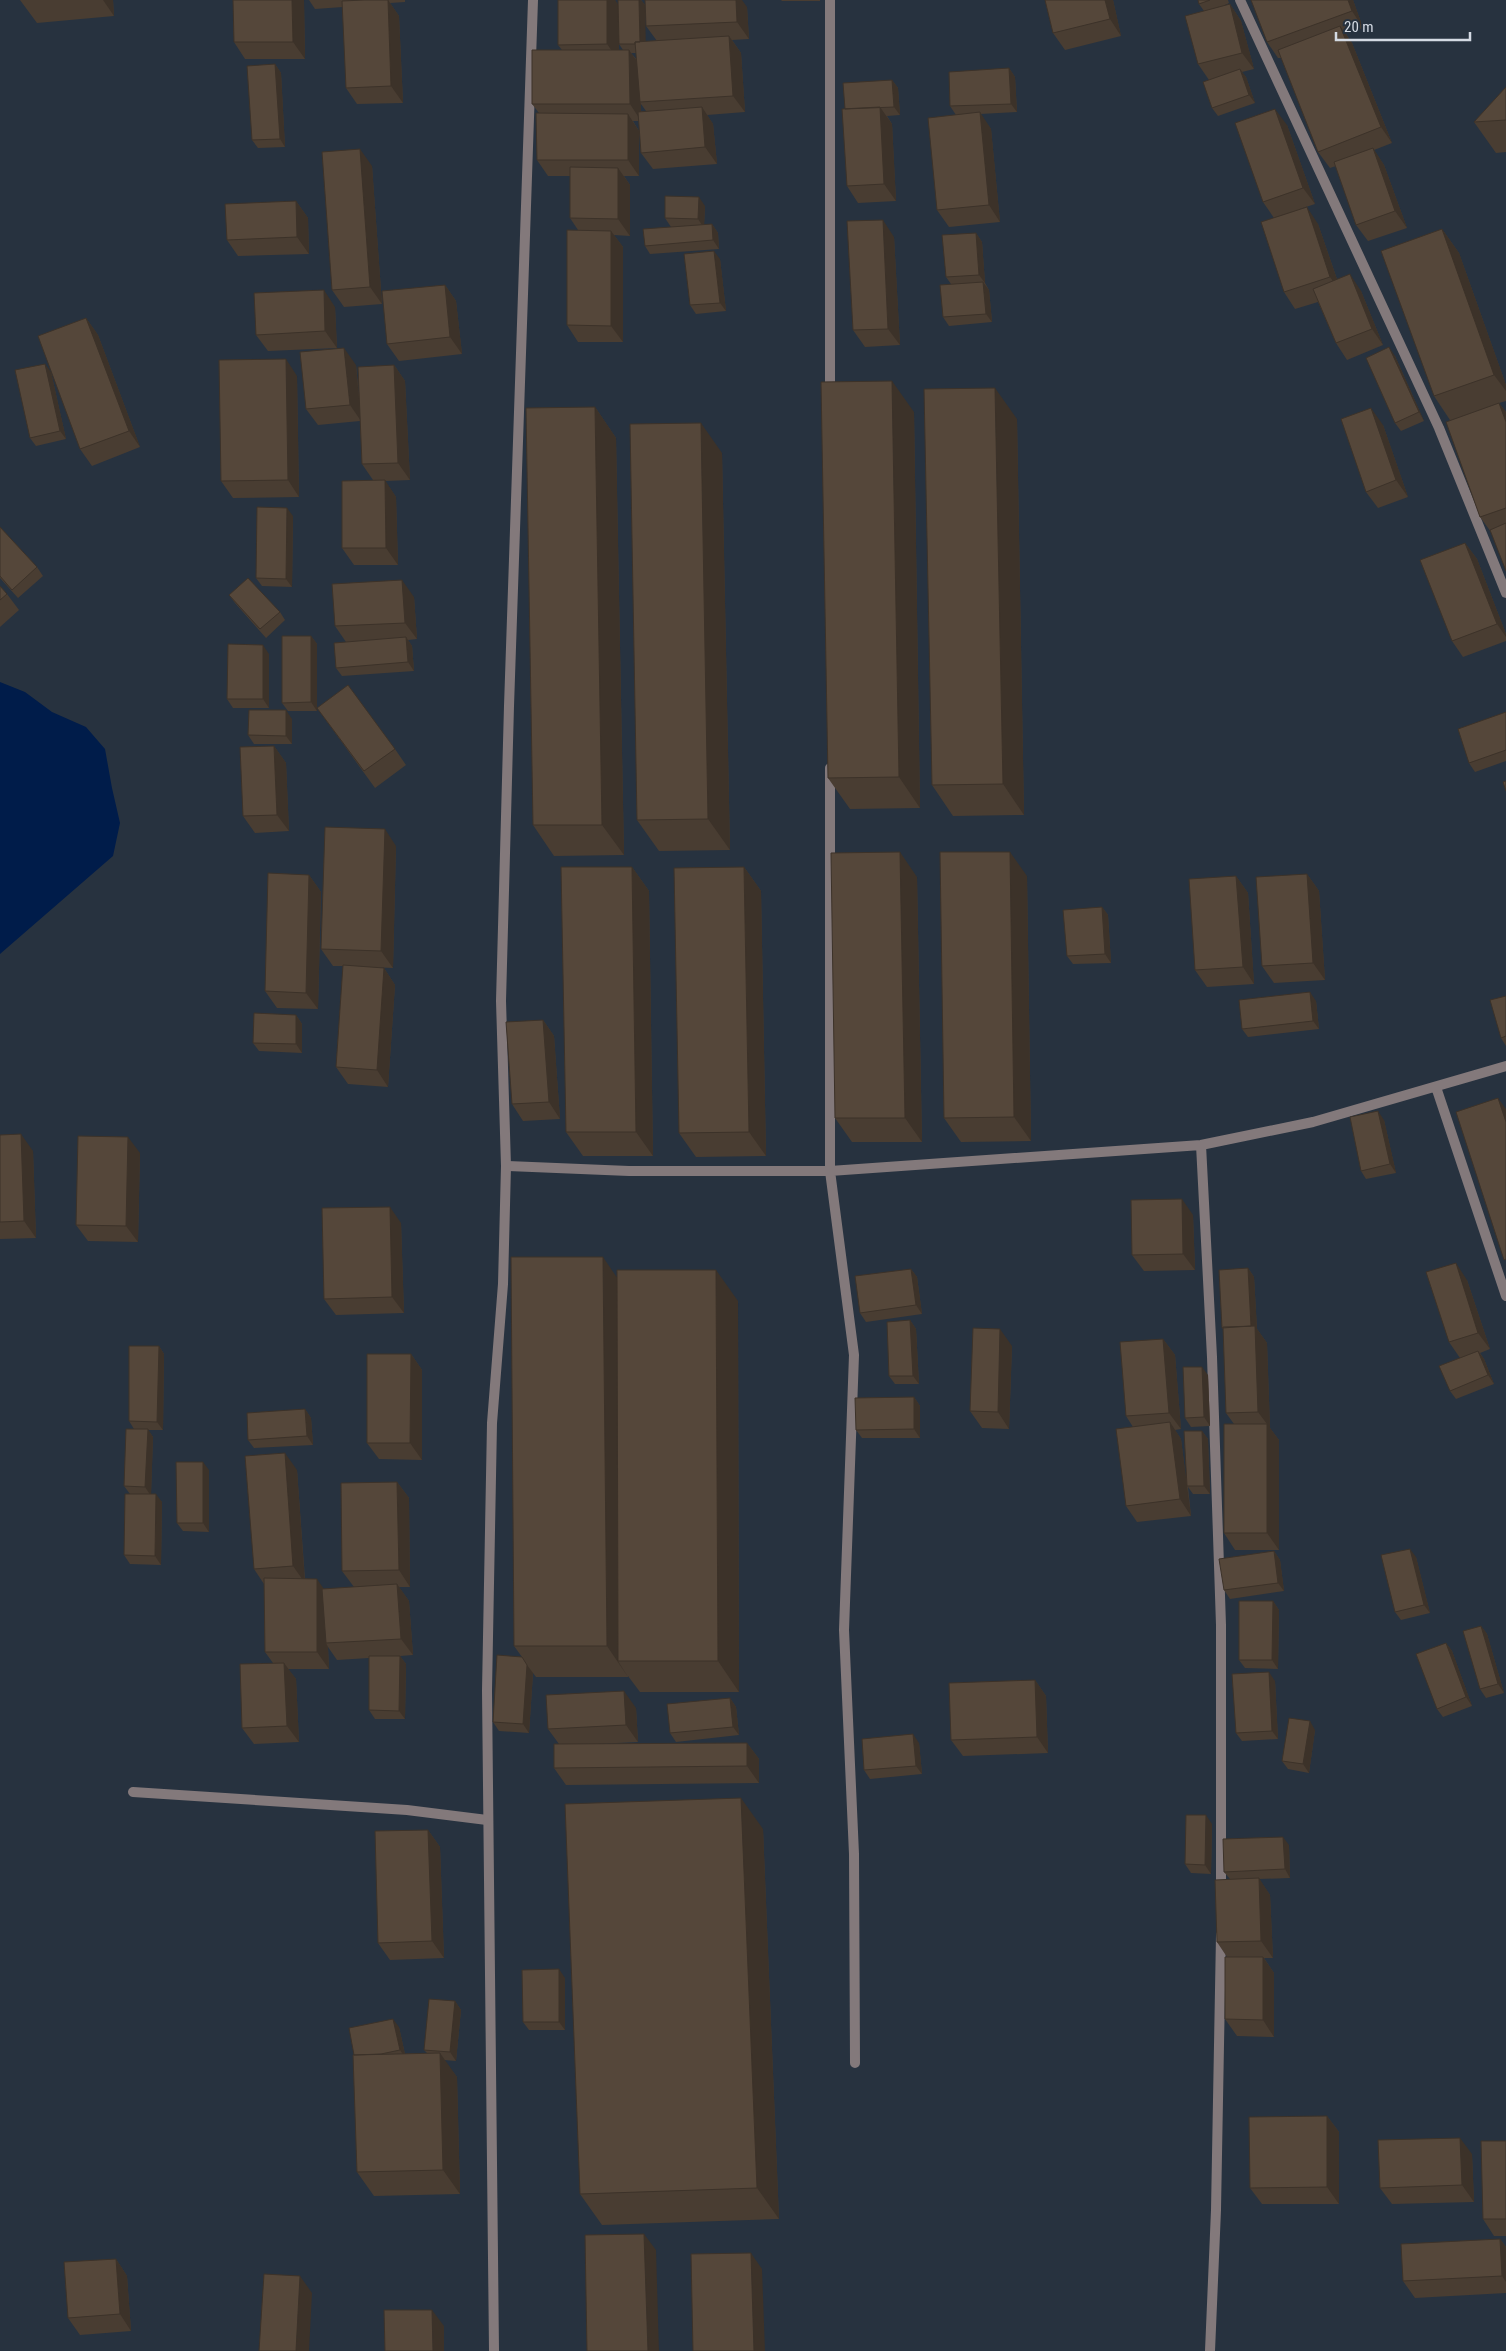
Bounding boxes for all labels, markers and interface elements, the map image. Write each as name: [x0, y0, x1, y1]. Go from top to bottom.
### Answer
scale bar: [1336, 10, 1470, 42]
text: 20 m: [1344, 18, 1374, 36]

